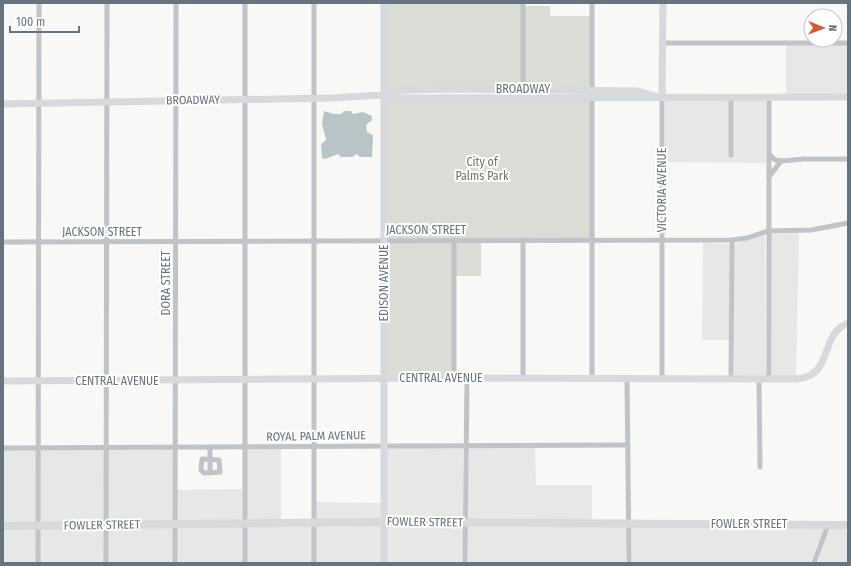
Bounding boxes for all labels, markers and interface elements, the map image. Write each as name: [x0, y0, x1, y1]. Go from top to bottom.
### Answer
scale bar: [10, 8, 79, 34]
north arrow: [803, 8, 843, 48]
text: 100 m: [16, 15, 45, 29]
text: N: [826, 25, 839, 32]
street label: BROADWAY: [496, 82, 550, 96]
street label: BROADWAY: [166, 93, 220, 107]
street label: VICTORIA AVENUE: [655, 147, 669, 232]
park label: City of Palms Park: [455, 155, 509, 183]
street label: JACKSON STREET: [386, 223, 466, 237]
street label: JACKSON STREET: [62, 225, 142, 239]
street label: EDISON AVENUE: [377, 244, 391, 322]
street label: DORA STREET: [159, 250, 173, 315]
street label: CENTRAL AVENUE: [399, 371, 483, 385]
street label: CENTRAL AVENUE: [75, 374, 159, 388]
street label: ROYAL PALM AVENUE: [266, 428, 366, 444]
street label: FOWLER STREET: [387, 514, 464, 530]
street label: FOWLER STREET: [64, 517, 141, 533]
street label: FOWLER STREET: [711, 517, 788, 531]

